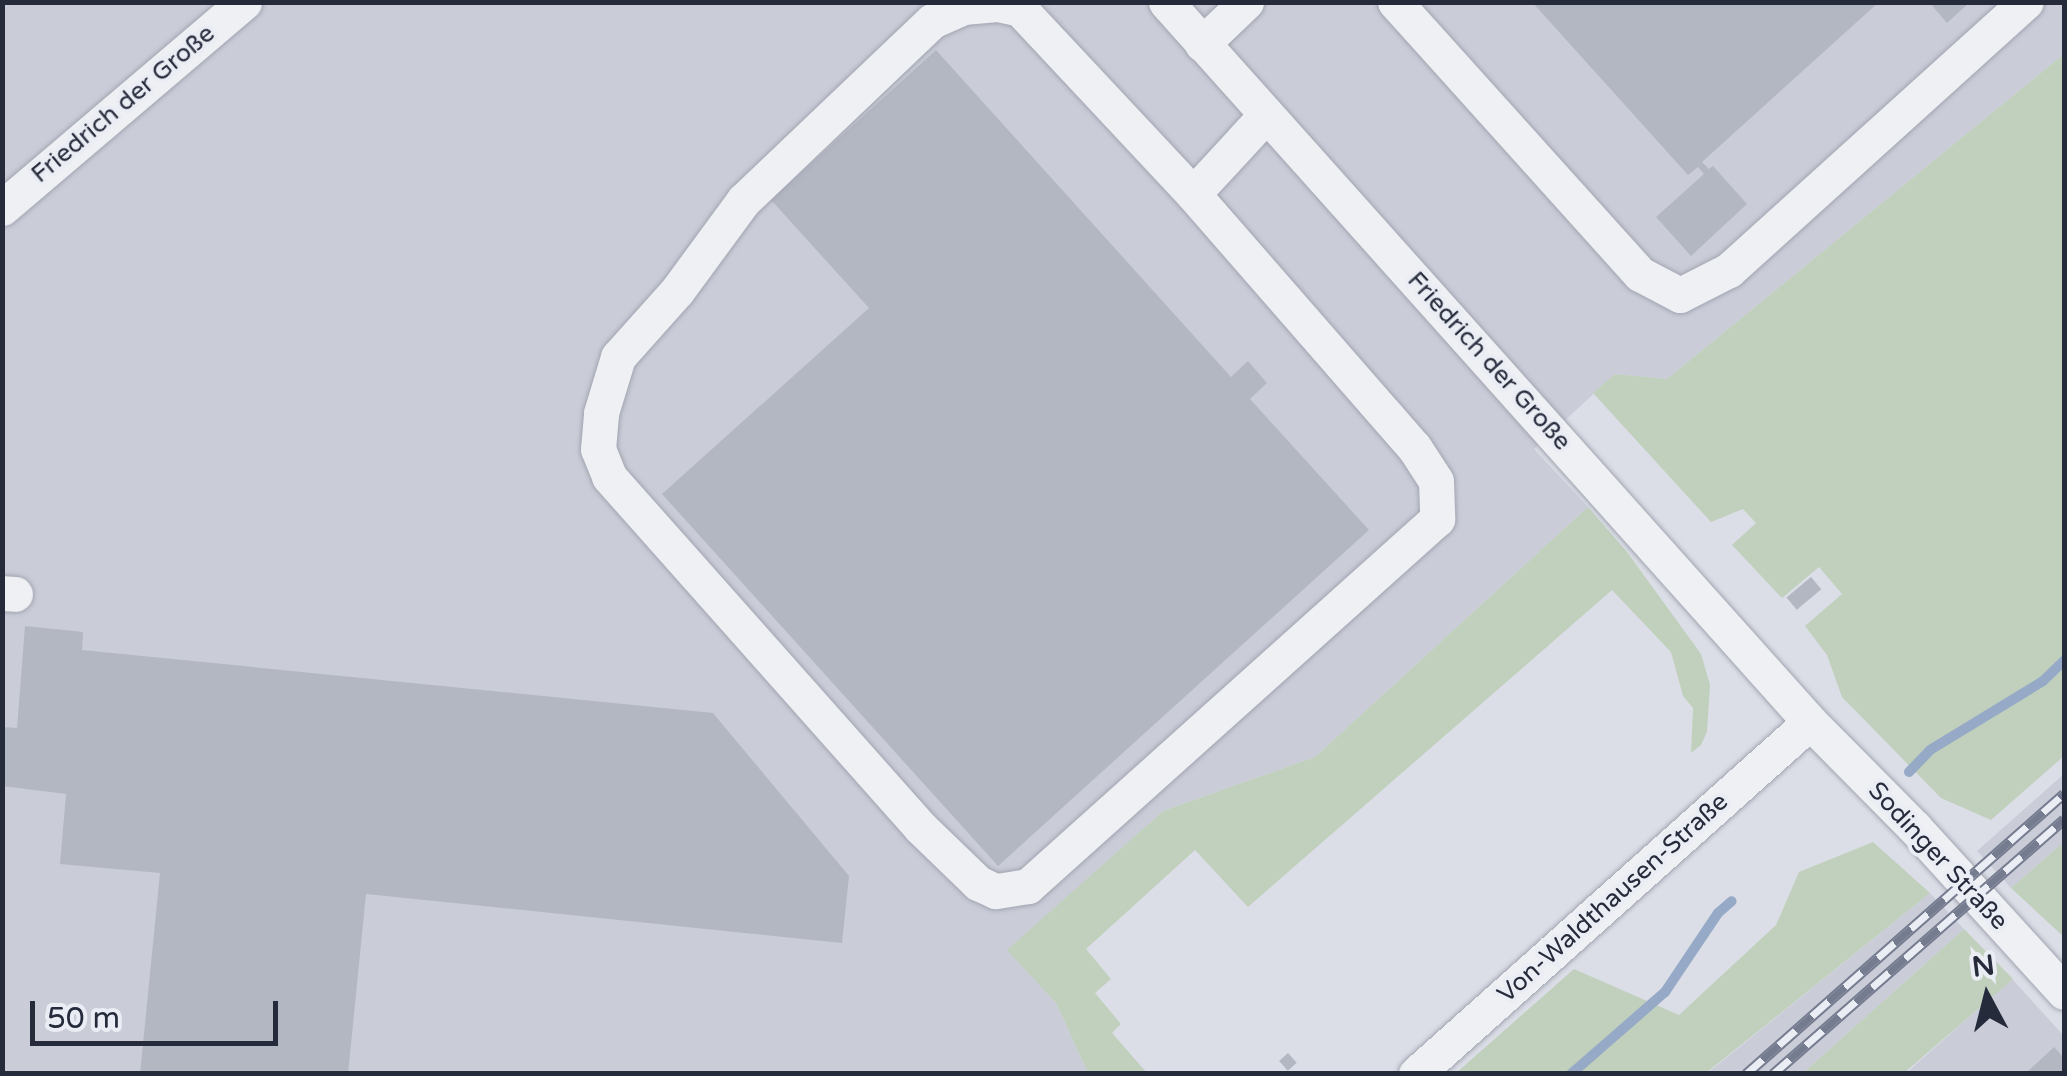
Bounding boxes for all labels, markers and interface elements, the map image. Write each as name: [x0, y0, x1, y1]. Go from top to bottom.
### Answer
street label: Friedrich der Große: [25, 19, 221, 189]
street label: Friedrich der Große: [1401, 266, 1577, 456]
street label: Sodinger Straße: [1862, 776, 2014, 936]
street label: Von-Waldthausen-Straße: [1492, 787, 1734, 1009]
north arrow: [1937, 946, 2037, 1046]
text: N: [1970, 948, 1997, 984]
scale bar: [35, 981, 282, 1043]
text: 50 m: [47, 1000, 120, 1037]

